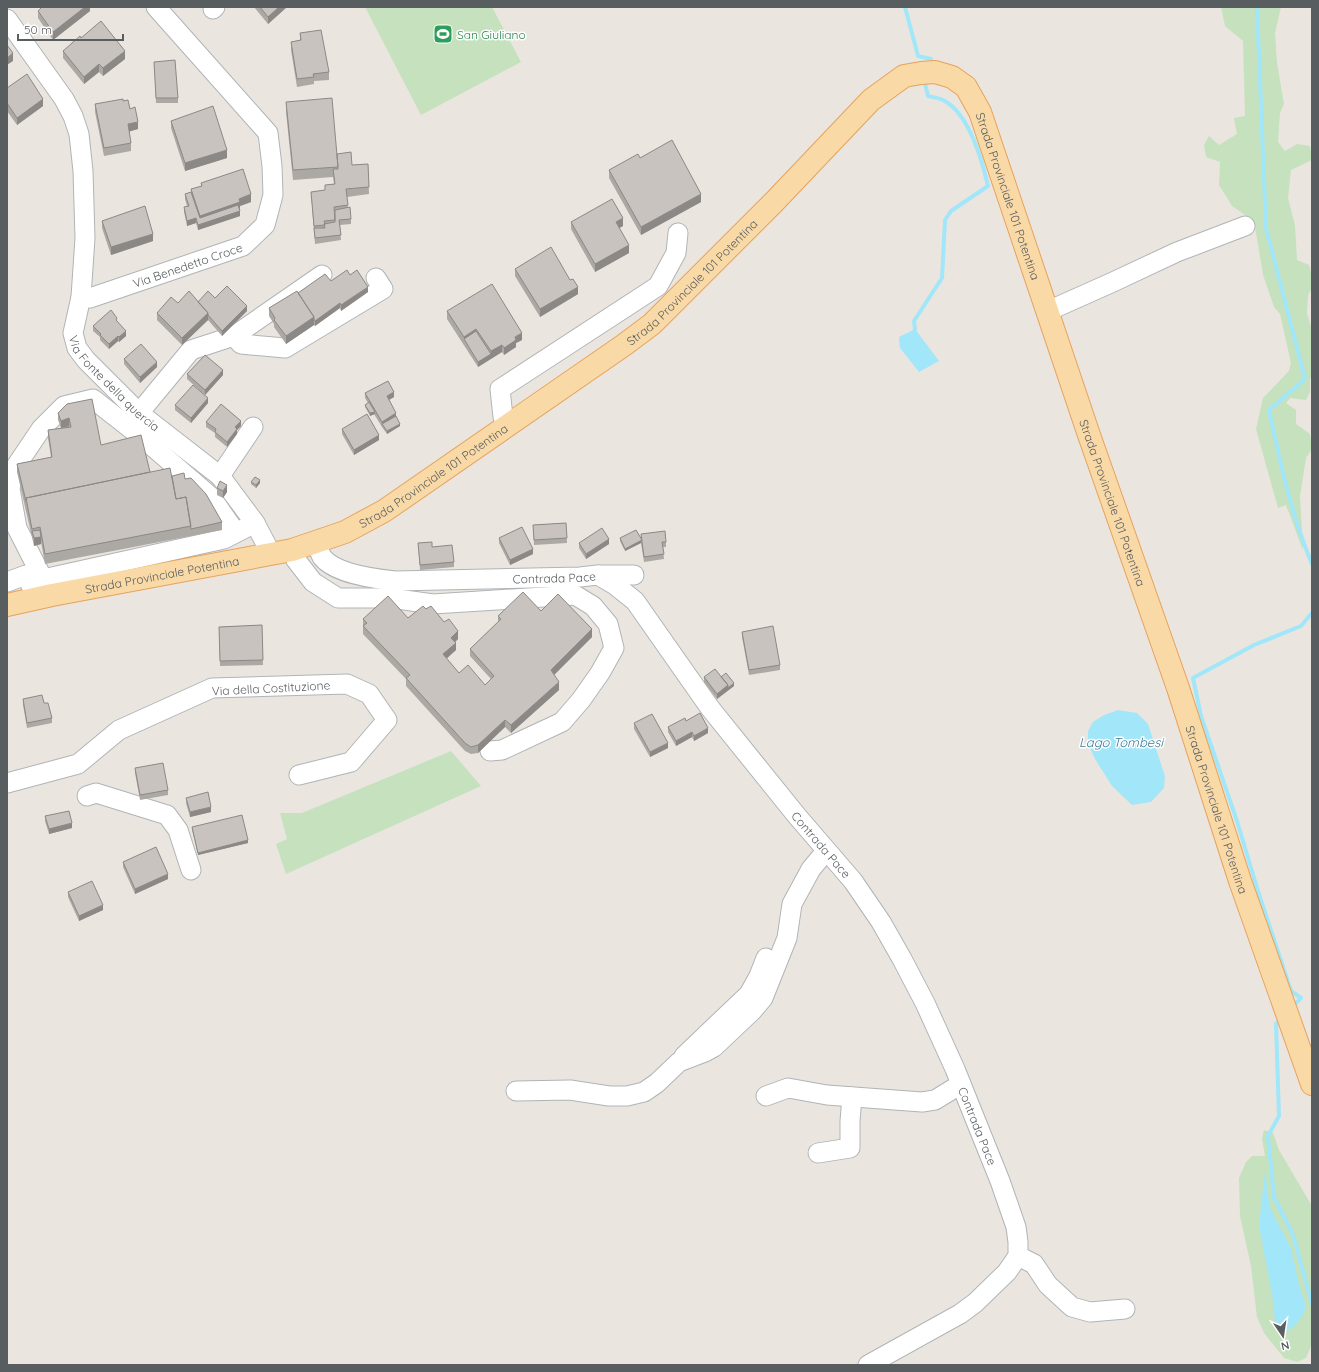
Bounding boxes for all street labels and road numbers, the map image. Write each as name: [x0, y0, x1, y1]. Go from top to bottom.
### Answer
street label: Strada Provinciale 101 Potentina: [973, 110, 1044, 282]
street label: Strada Provinciale 101 Potentina: [623, 216, 760, 348]
street label: Via Benedetto Croce: [131, 239, 244, 290]
street label: Via Fonte della quercia: [66, 334, 163, 434]
street label: Strada Provinciale 101 Potentina: [1077, 417, 1149, 588]
street label: Strada Provinciale 101 Potentina: [356, 420, 510, 531]
street label: Strada Provinciale Potentina: [84, 553, 240, 596]
street label: Contrada Pace: [513, 568, 597, 586]
street label: Via della Costituzione: [211, 677, 331, 699]
street label: Strada Provinciale 101 Potentina: [1183, 723, 1251, 896]
street label: Contrada Pace: [789, 808, 854, 881]
street label: Contrada Pace: [955, 1085, 1000, 1168]

